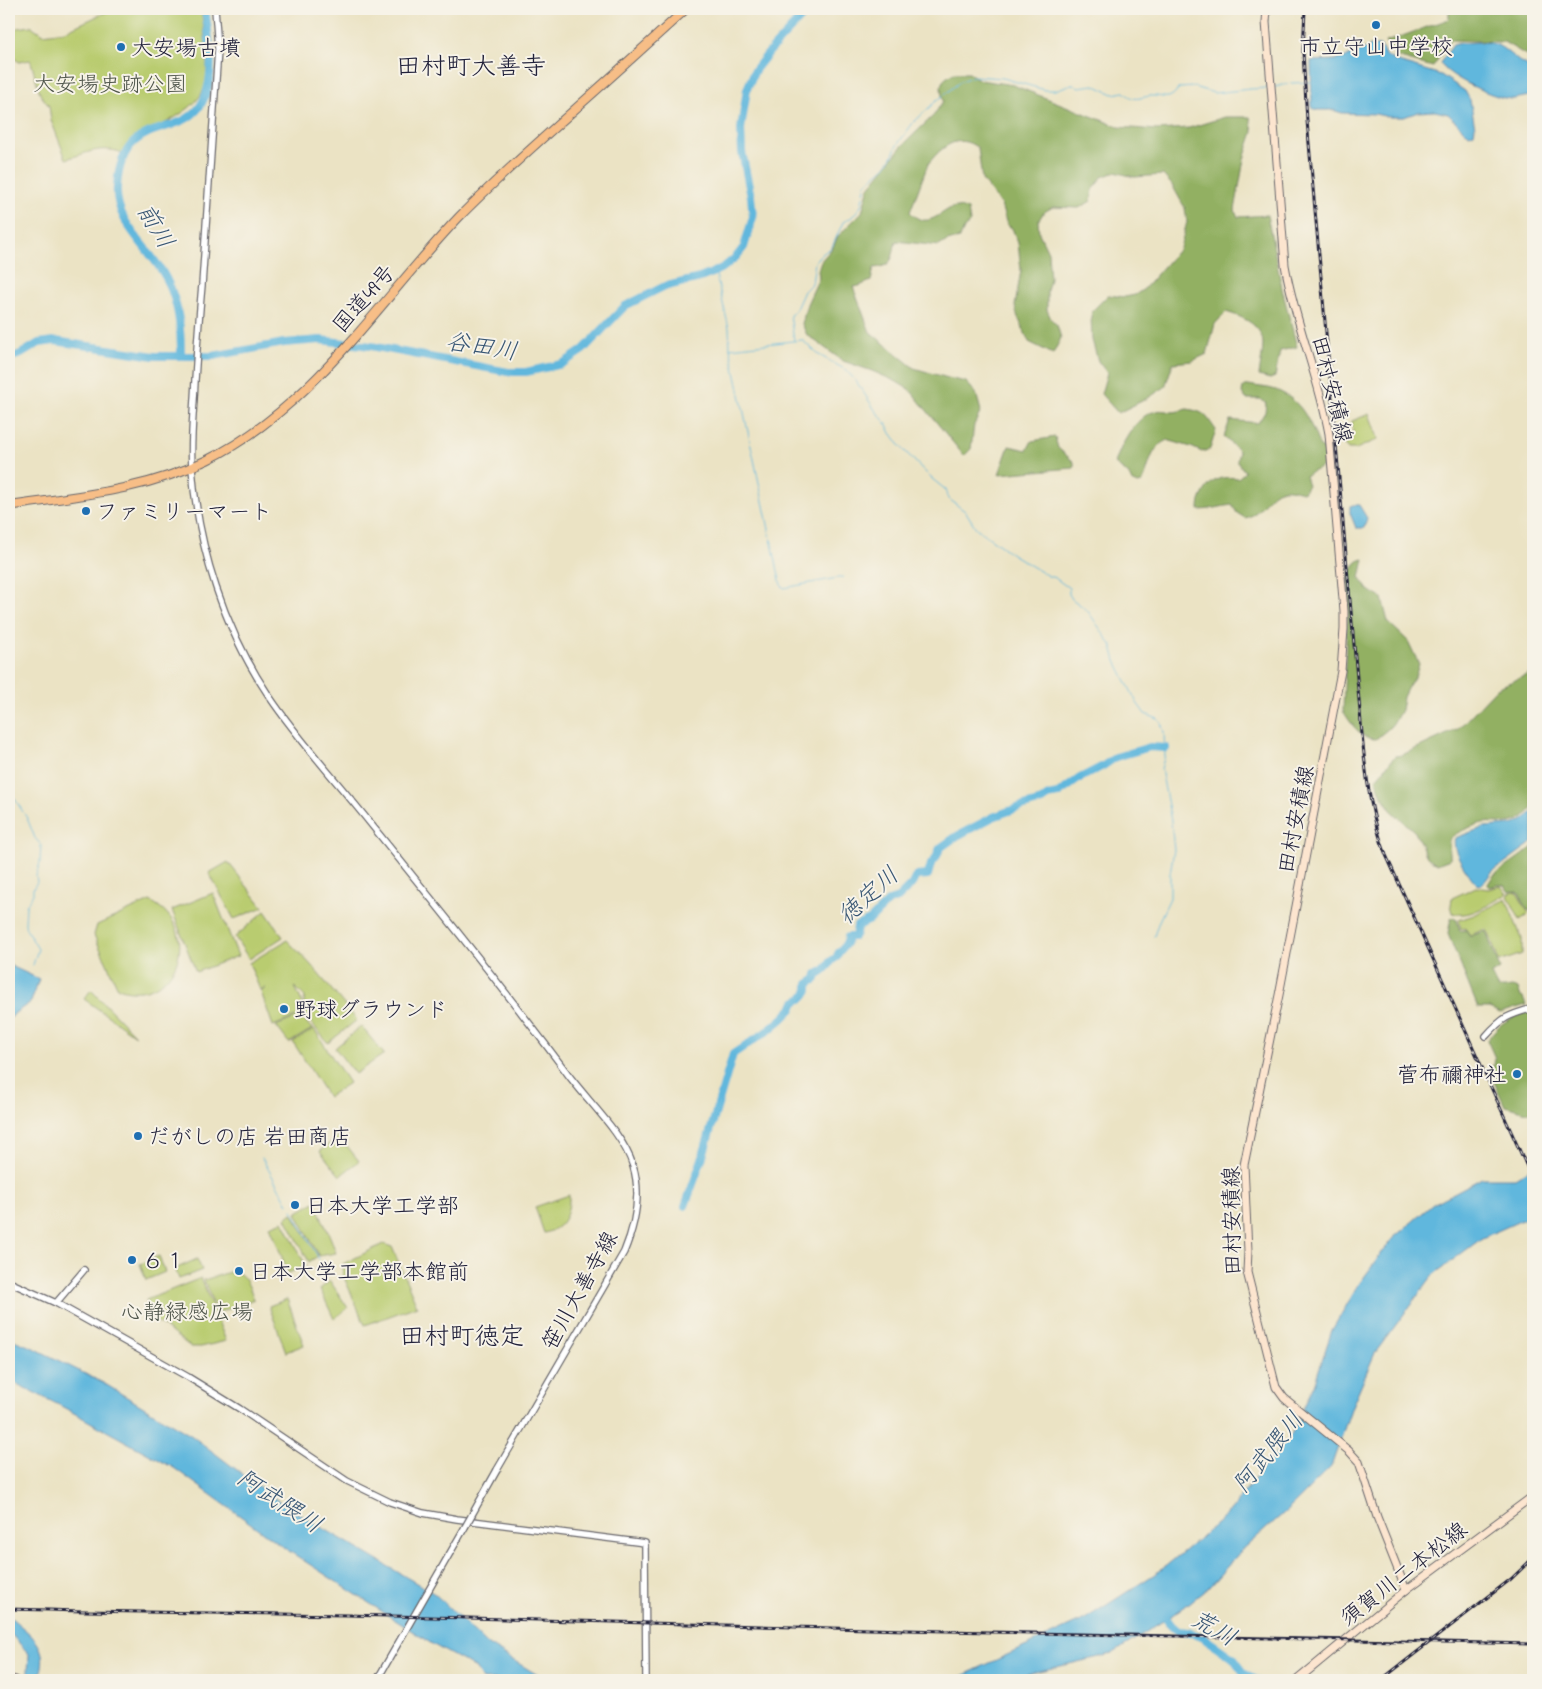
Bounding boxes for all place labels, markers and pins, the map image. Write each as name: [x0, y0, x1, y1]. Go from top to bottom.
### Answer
marker: 市立守山中学校: [1370, 19, 1382, 31]
place label: 市立守山中学校: [1299, 33, 1453, 65]
place label: 大安場古墳: [131, 34, 241, 66]
marker: 大安場古墳: [115, 41, 127, 53]
place label: ファミリーマート: [96, 498, 272, 530]
marker: ファミリーマート: [80, 505, 92, 517]
place label: 野球グラウンド: [294, 996, 448, 1028]
marker: 野球グラウンド: [278, 1003, 290, 1015]
place label: 菅布禰神社: [1397, 1061, 1507, 1093]
marker: 菅布禰神社: [1511, 1068, 1523, 1080]
place label: だがしの店 岩田商店: [148, 1123, 352, 1155]
marker: だがしの店 岩田商店: [132, 1130, 144, 1142]
place label: 日本大学工学部: [305, 1192, 459, 1224]
marker: 日本大学工学部: [289, 1199, 301, 1211]
place label: ６１: [142, 1247, 186, 1279]
marker: ６１: [126, 1254, 138, 1266]
place label: 日本大学工学部本館前: [249, 1258, 469, 1290]
marker: 日本大学工学部本館前: [233, 1265, 245, 1277]

